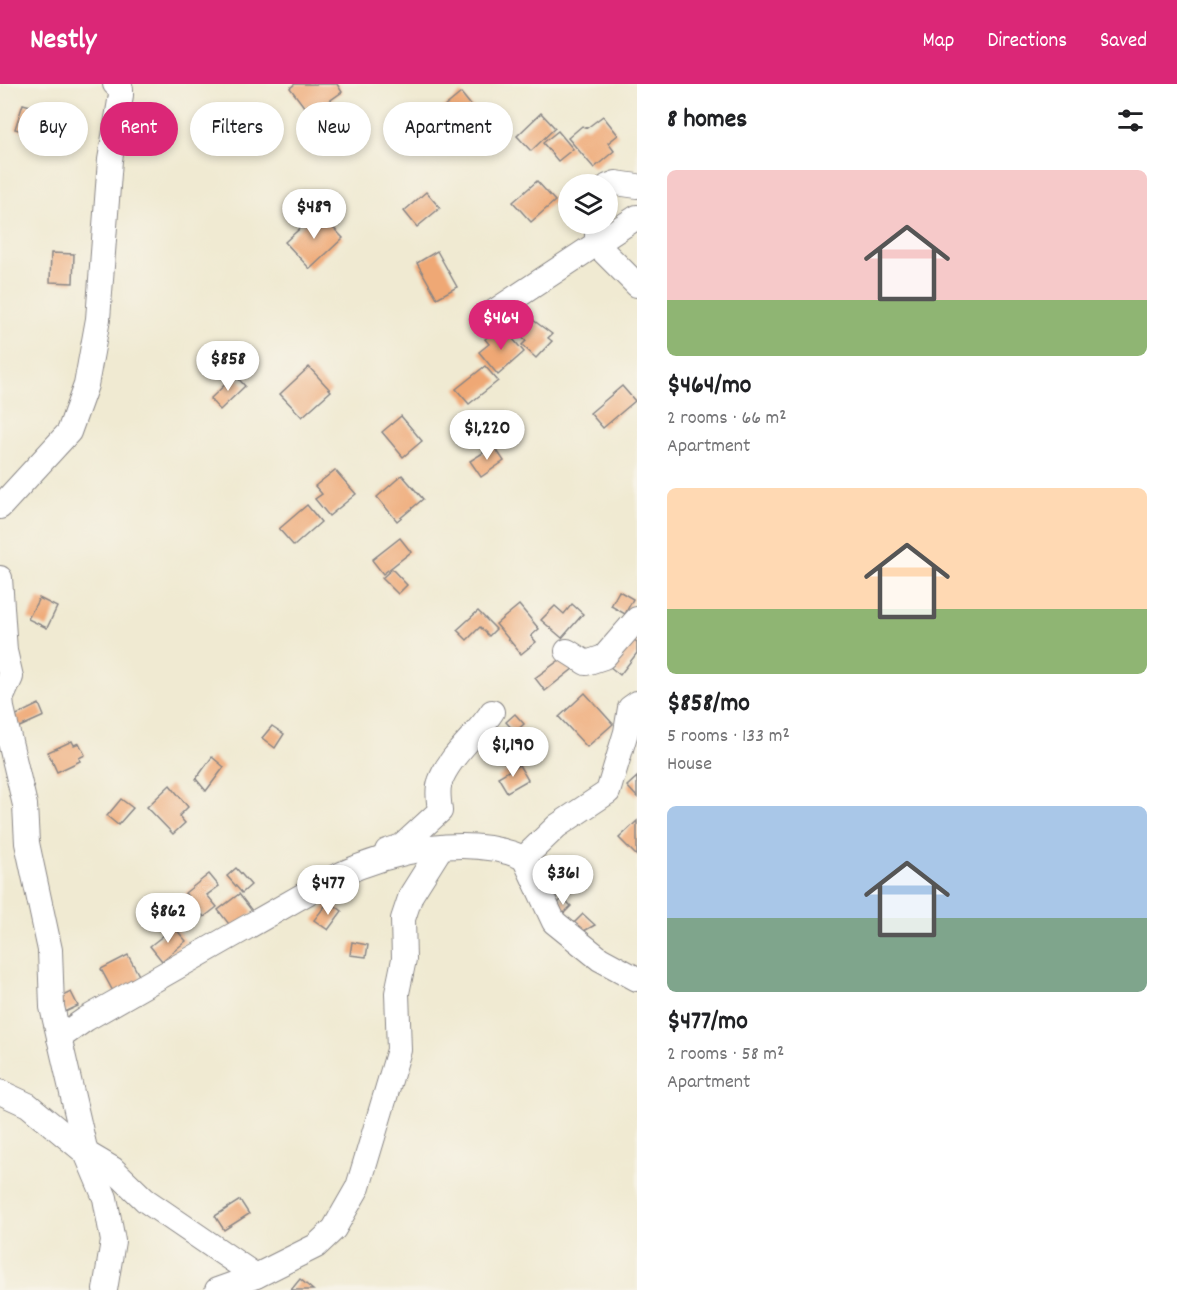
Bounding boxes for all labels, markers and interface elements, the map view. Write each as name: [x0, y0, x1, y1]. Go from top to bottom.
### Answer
text: Nestly: [30, 22, 96, 62]
text: Map: [923, 27, 954, 57]
text: Directions: [987, 27, 1067, 57]
text: Saved: [1100, 27, 1147, 57]
chip: Buy: [18, 102, 88, 156]
chip: Rent: [100, 102, 178, 156]
chip: Filters: [190, 102, 284, 156]
chip: New: [296, 102, 371, 156]
chip: Apartment: [383, 102, 513, 156]
text: 8 homes: [667, 102, 747, 139]
icon: filters: [1114, 104, 1147, 137]
map controls: [558, 174, 618, 234]
button: layers: [558, 174, 618, 234]
pin: $489: [278, 189, 350, 240]
text: $489: [296, 194, 332, 222]
icon: home: [853, 209, 961, 317]
pin: $464: [465, 300, 537, 351]
text: $464: [483, 305, 519, 333]
pin: $858: [192, 341, 264, 392]
text: $858: [210, 346, 246, 374]
text: $464/mo: [667, 368, 751, 405]
text: 2 rooms · 66 m²: [667, 405, 787, 433]
pin: $1,220: [438, 410, 536, 461]
text: $1,220: [464, 415, 510, 443]
text: Apartment: [667, 433, 750, 461]
icon: home: [853, 527, 961, 635]
text: $858/mo: [667, 686, 750, 723]
text: 5 rooms · 133 m²: [667, 723, 790, 751]
pin: $1,190: [464, 727, 562, 778]
text: $1,190: [492, 732, 534, 760]
text: House: [667, 751, 712, 779]
icon: home: [853, 845, 961, 953]
pin: $361: [527, 855, 599, 906]
text: $361: [546, 860, 580, 888]
pin: $477: [292, 865, 364, 916]
text: $477: [311, 870, 345, 898]
pin: $862: [132, 893, 204, 944]
text: $862: [150, 898, 186, 926]
text: $477/mo: [667, 1004, 748, 1041]
text: 2 rooms · 58 m²: [667, 1041, 784, 1069]
text: Apartment: [667, 1069, 750, 1097]

